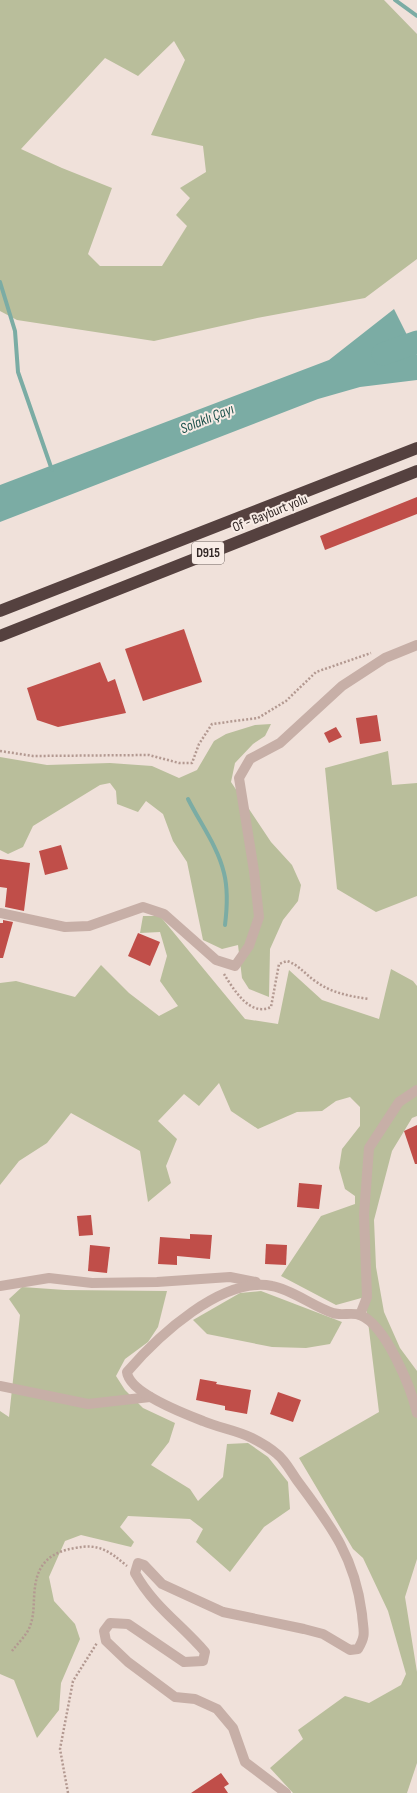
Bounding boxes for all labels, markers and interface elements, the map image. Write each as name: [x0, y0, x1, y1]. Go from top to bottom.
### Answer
water label: Solaklı Çayı: [177, 400, 237, 438]
street label: Of - Bayburt yolu: [230, 490, 310, 536]
road number: D915: [192, 542, 224, 564]

